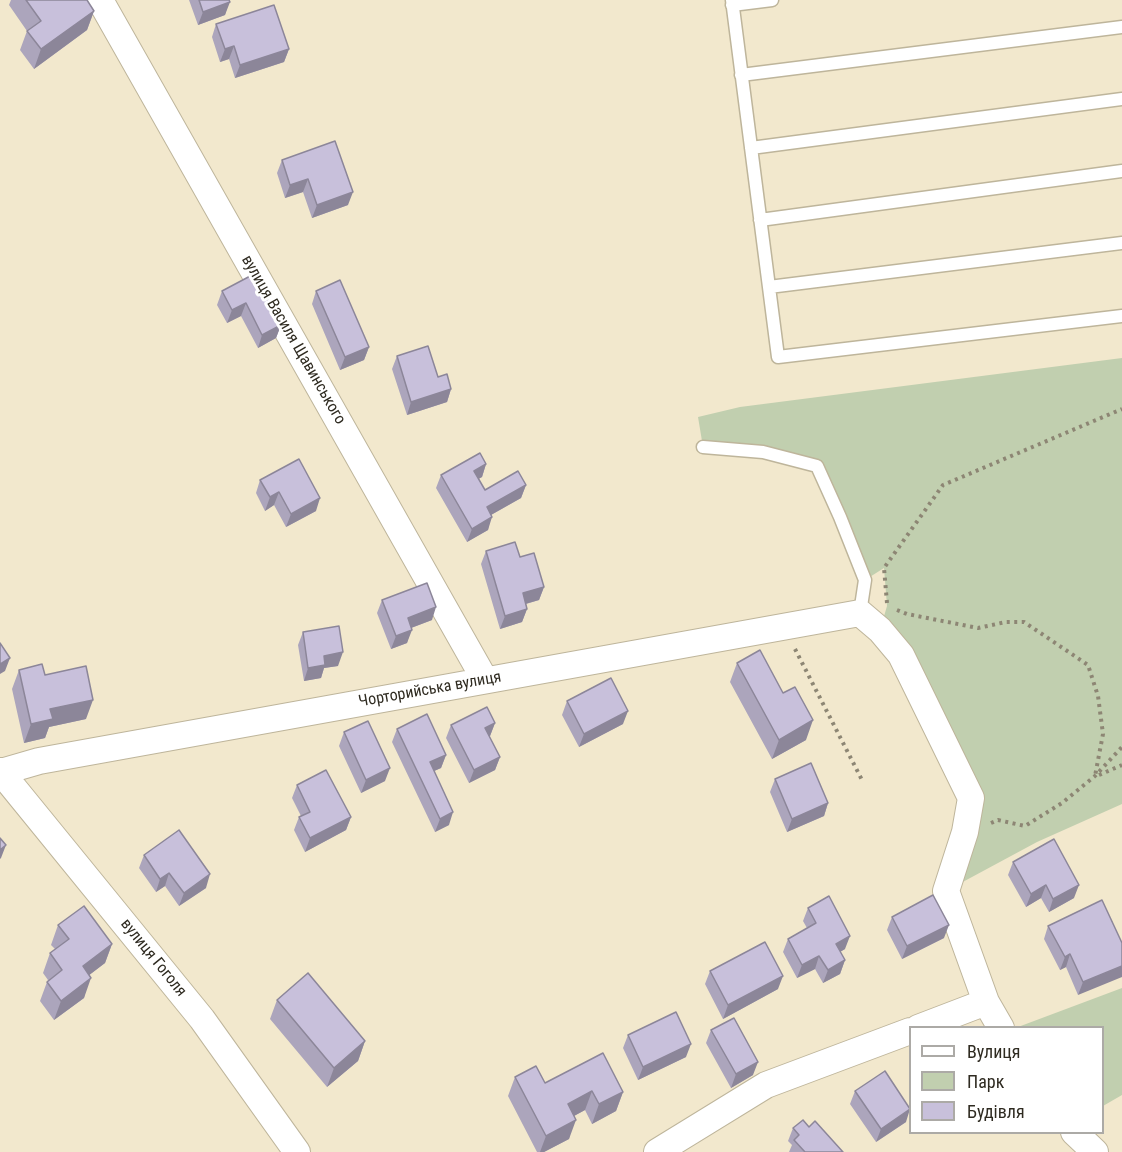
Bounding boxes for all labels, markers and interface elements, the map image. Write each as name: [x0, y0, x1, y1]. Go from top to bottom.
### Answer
street label: вулиця Василя Щавинського: [237, 252, 349, 428]
street label: Чорторийська вулиця: [357, 668, 503, 712]
street label: вулиця Гоголя: [116, 915, 190, 1001]
legend: [909, 1026, 1104, 1134]
text: Вулиця: [967, 1041, 1021, 1062]
text: Парк: [967, 1071, 1004, 1092]
text: Будівля: [967, 1101, 1025, 1122]

